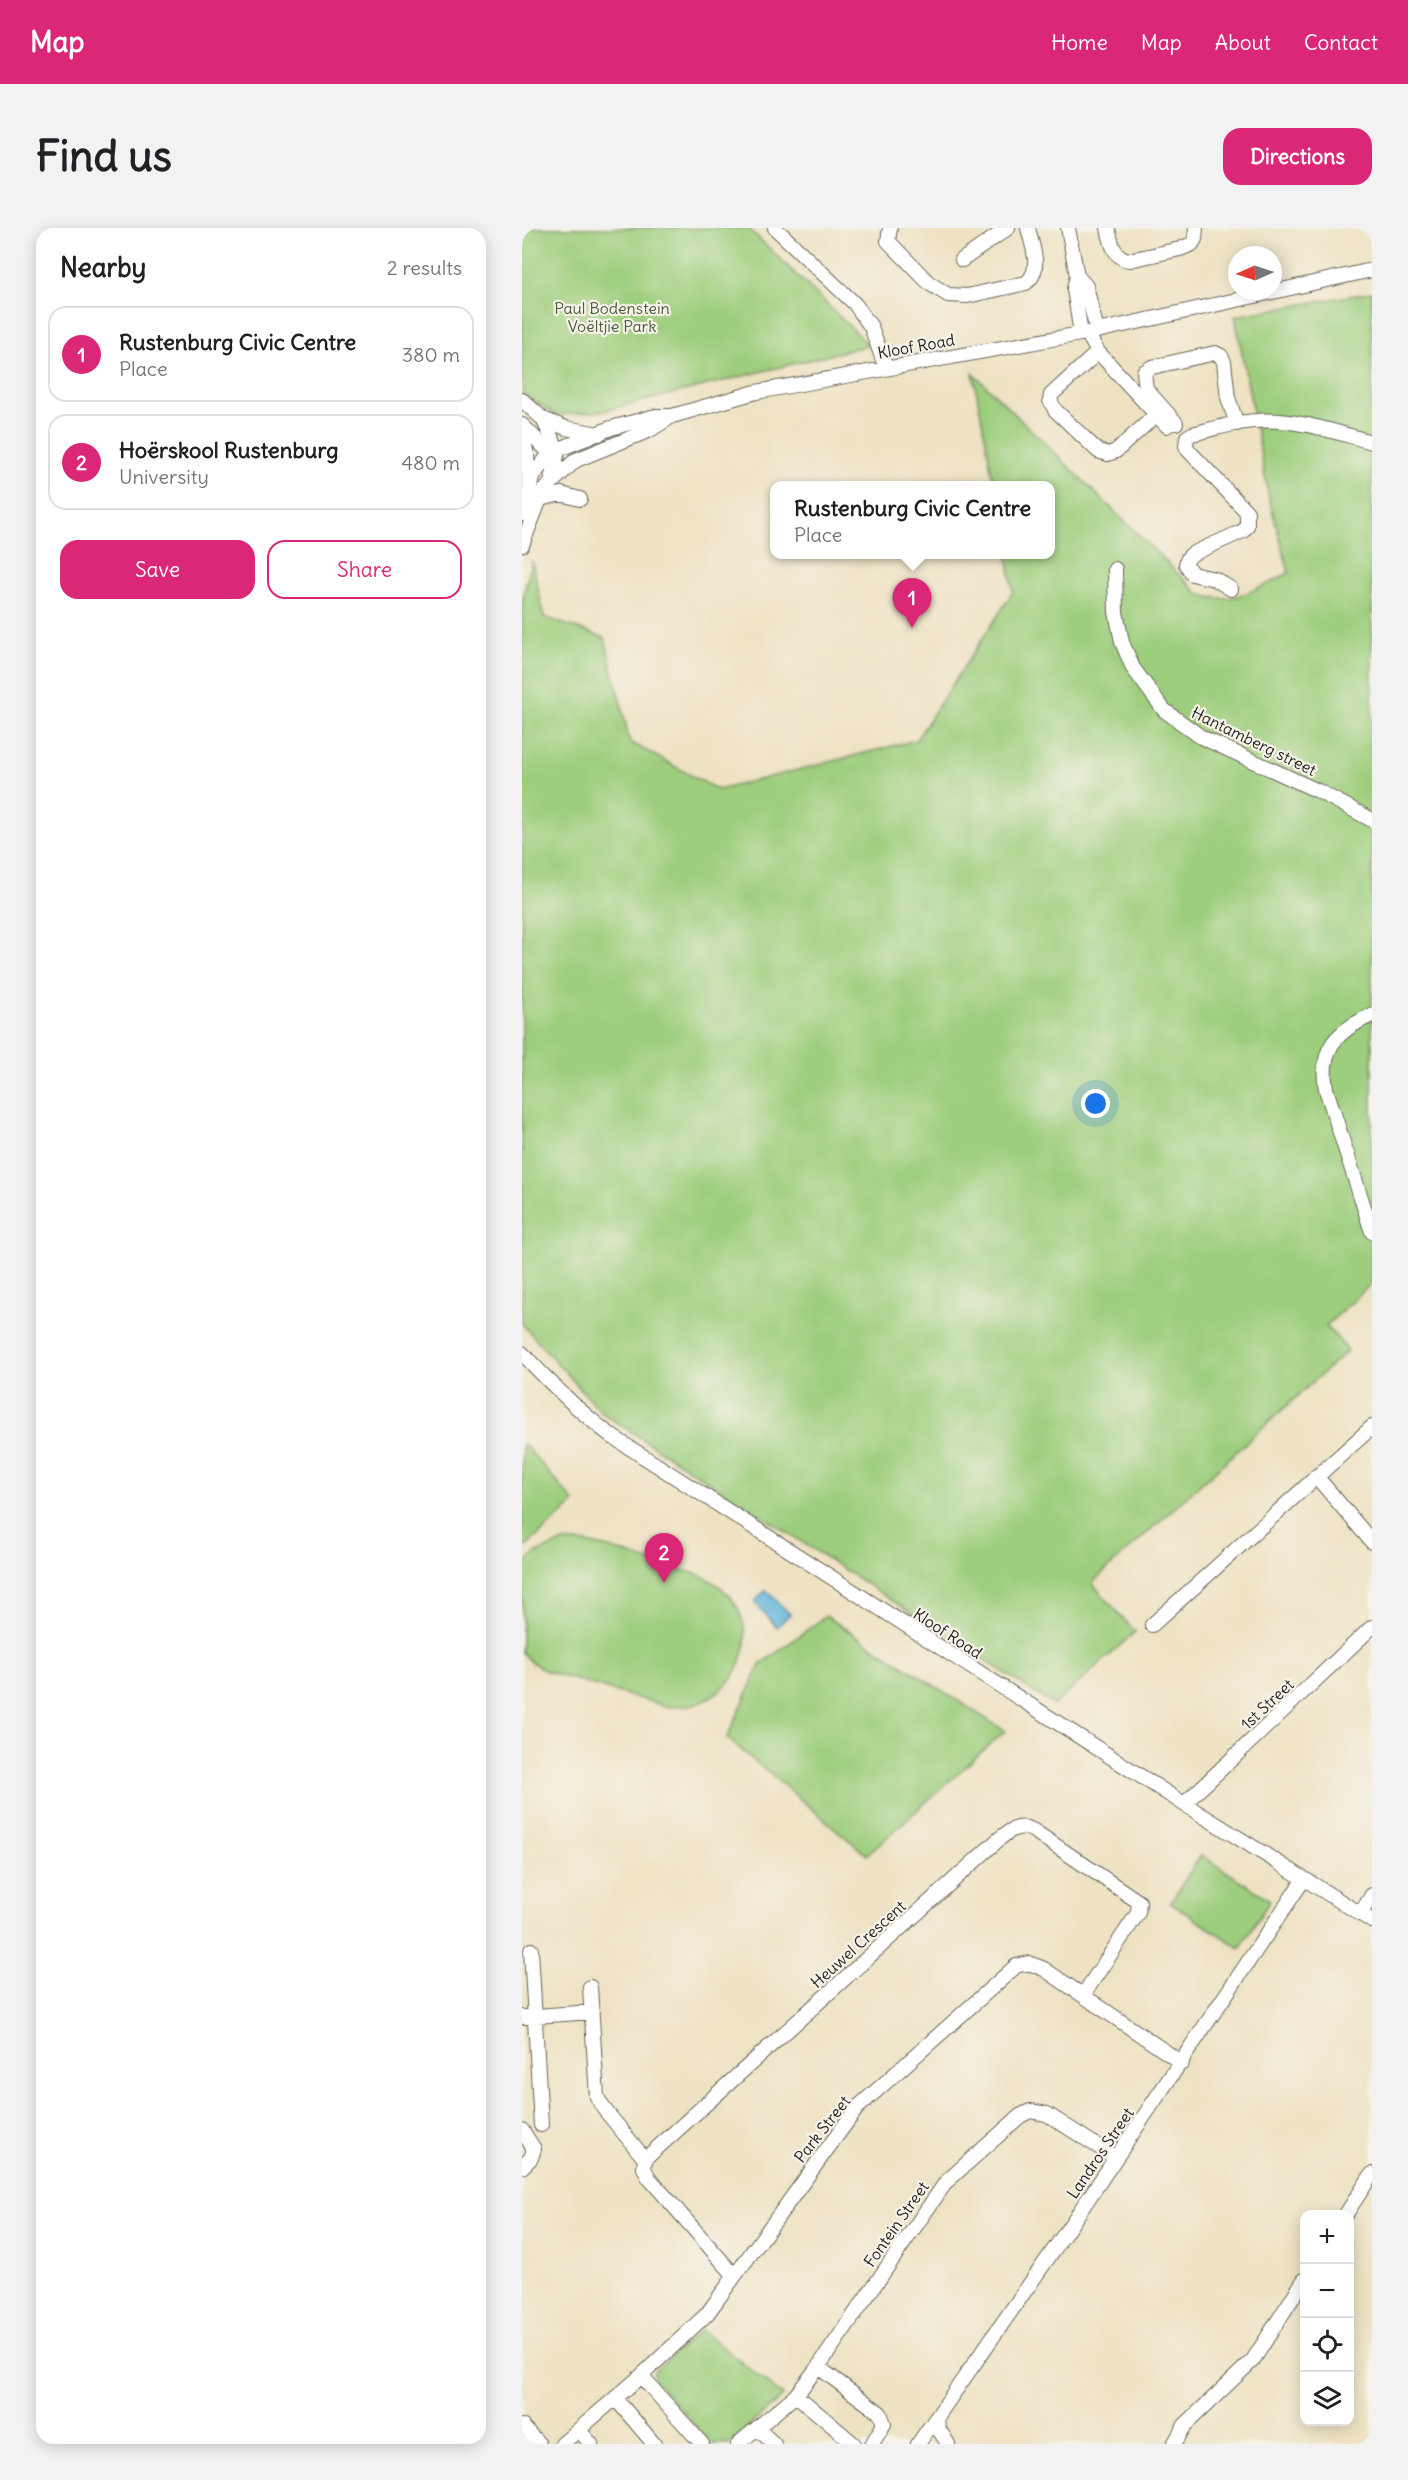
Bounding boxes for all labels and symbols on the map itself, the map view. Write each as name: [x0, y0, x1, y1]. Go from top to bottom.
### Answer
north arrow: [1228, 246, 1282, 300]
park label: Paul Bodenstein Voëltjie Park: [554, 298, 670, 336]
street label: Kloof Road: [876, 329, 956, 363]
pin: 1: [892, 578, 932, 628]
street label: Hantamberg street: [1188, 702, 1320, 780]
your location: [1081, 1089, 1110, 1118]
pin: 2: [644, 1534, 684, 1583]
street label: Kloof Road: [910, 1603, 986, 1663]
street label: 1st Street: [1236, 1674, 1298, 1734]
street label: Heuwel Crescent: [806, 1896, 910, 1992]
street label: Park Street: [790, 2091, 855, 2167]
street label: Landros Street: [1062, 2103, 1138, 2202]
street label: Fontein Street: [859, 2177, 933, 2271]

